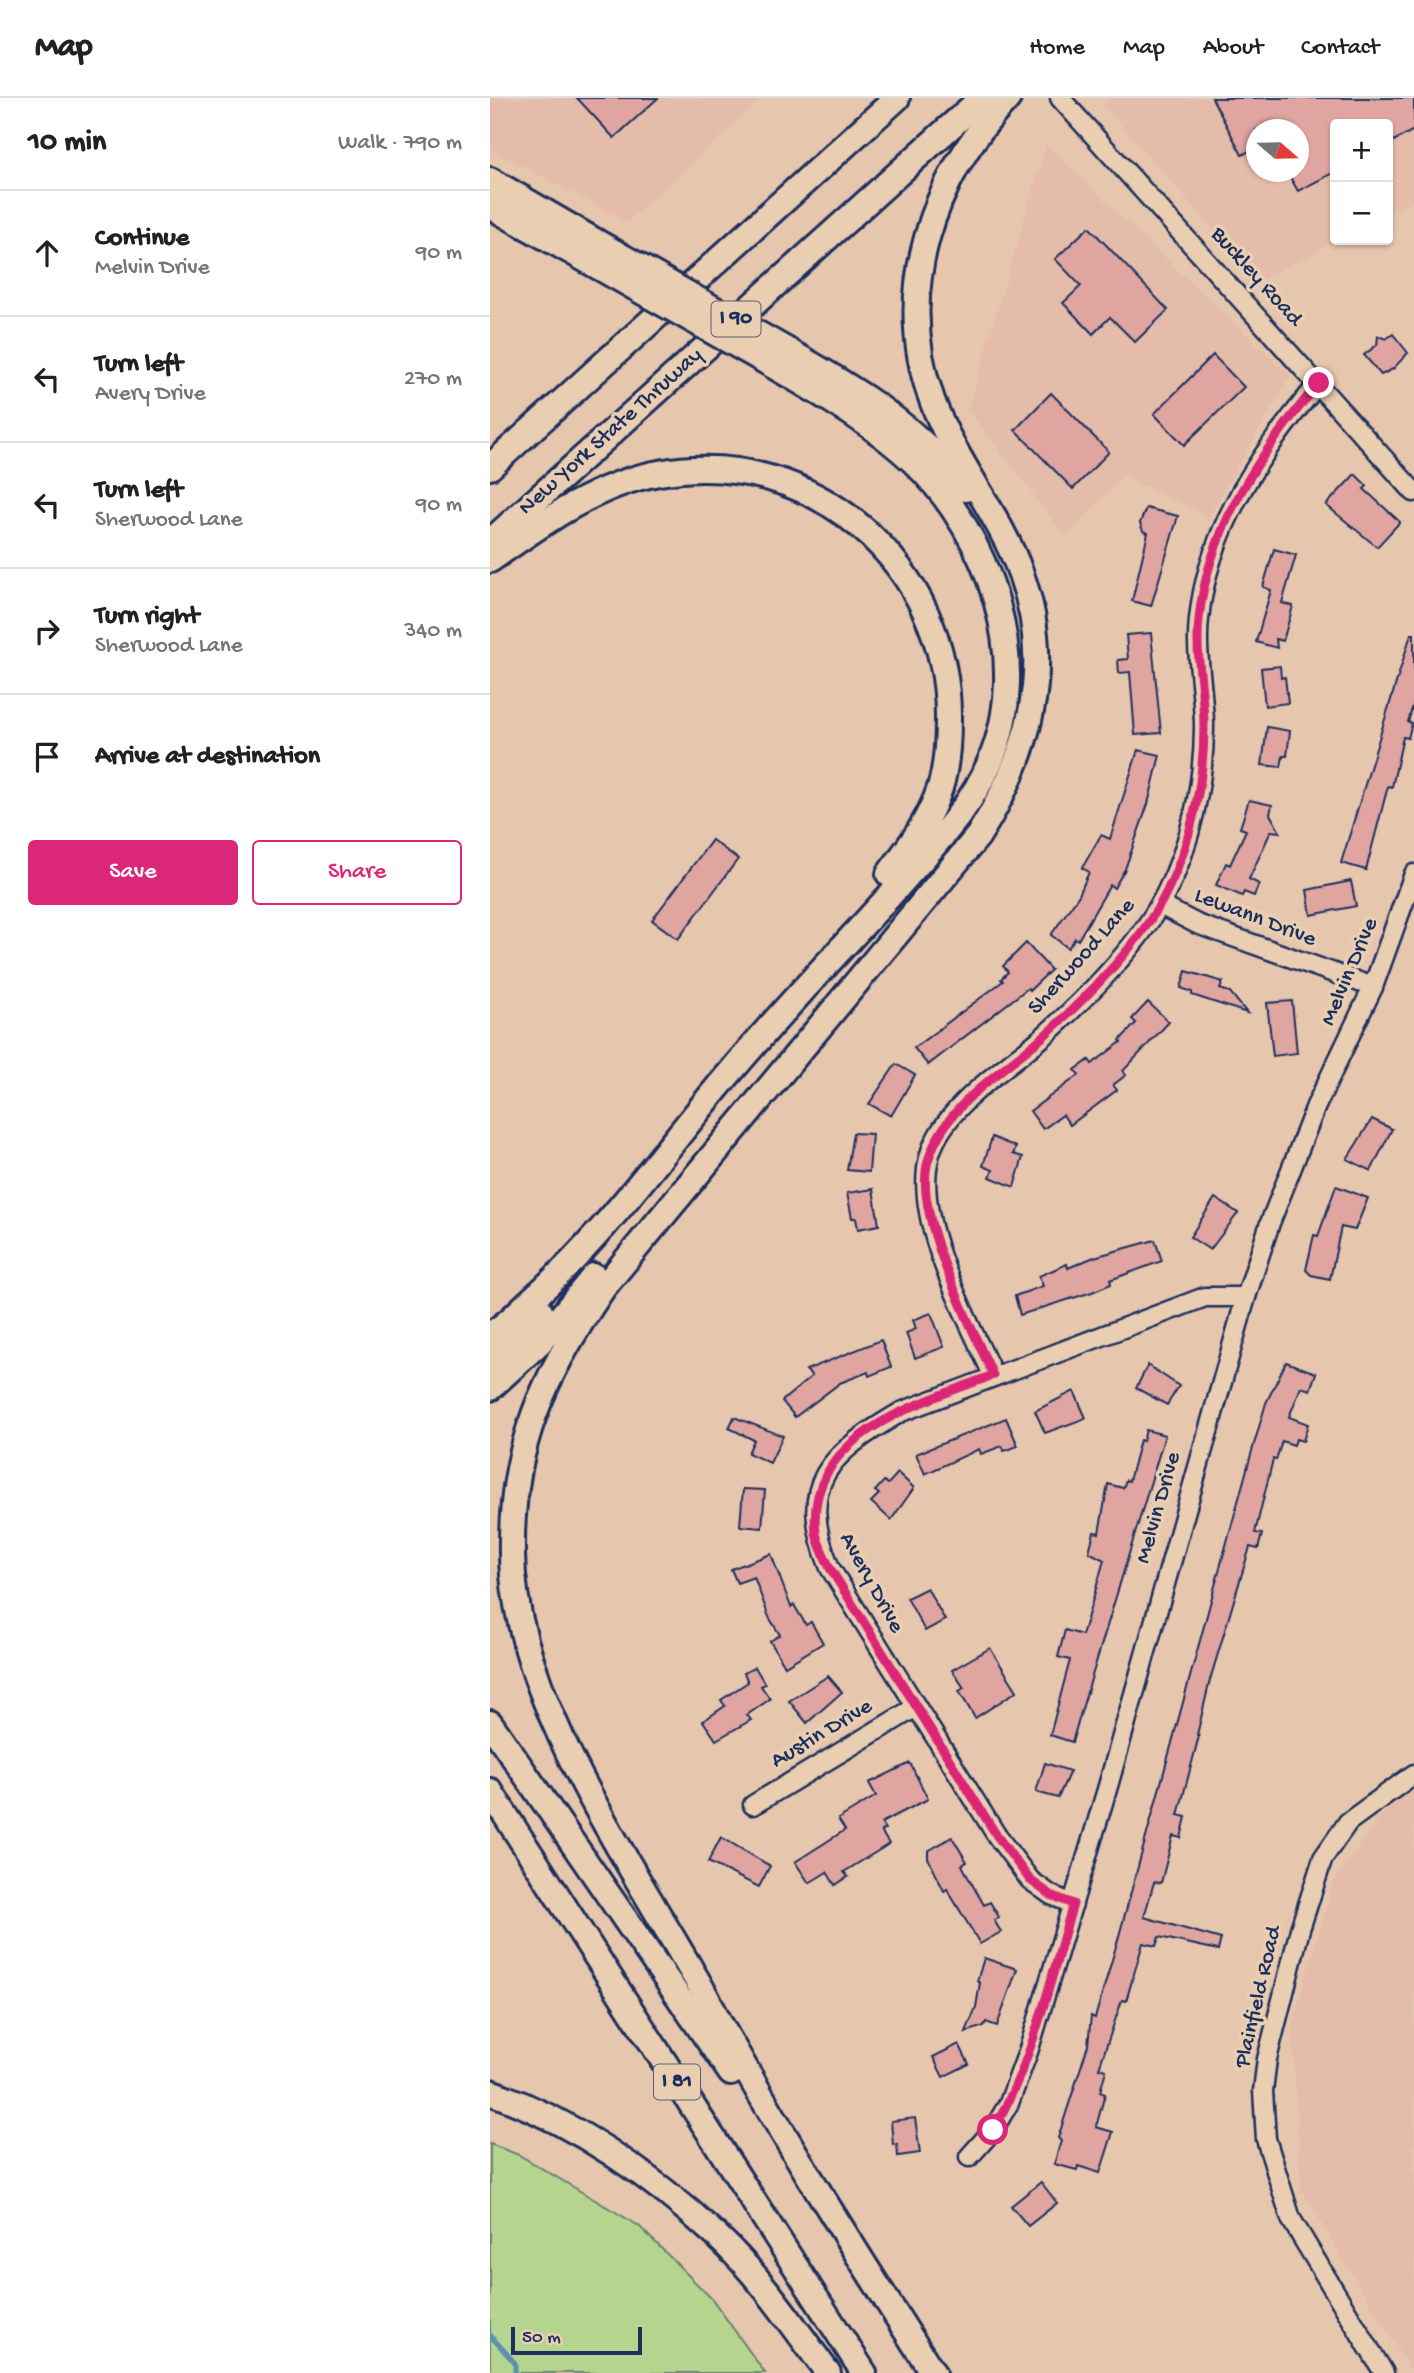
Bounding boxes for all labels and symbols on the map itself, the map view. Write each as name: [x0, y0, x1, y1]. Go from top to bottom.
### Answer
north arrow: [1246, 119, 1309, 182]
street label: Buckley Road: [1204, 221, 1309, 333]
road number: I 90: [712, 302, 760, 336]
street label: New York State Thruway: [513, 342, 709, 522]
route end: [1303, 367, 1334, 398]
street label: Lewann Drive: [1190, 882, 1321, 954]
street label: Sherwood Lane: [1023, 892, 1142, 1021]
street label: Melvin Drive: [1315, 913, 1385, 1030]
street label: Melvin Drive: [1130, 1448, 1188, 1567]
street label: Avery Drive: [832, 1528, 910, 1639]
street label: Austin Drive: [766, 1693, 879, 1775]
street label: Plainfield Road: [1229, 1922, 1289, 2071]
road number: I 81: [654, 2064, 700, 2100]
route start: [977, 2114, 1008, 2145]
scale bar: [511, 2324, 642, 2356]

